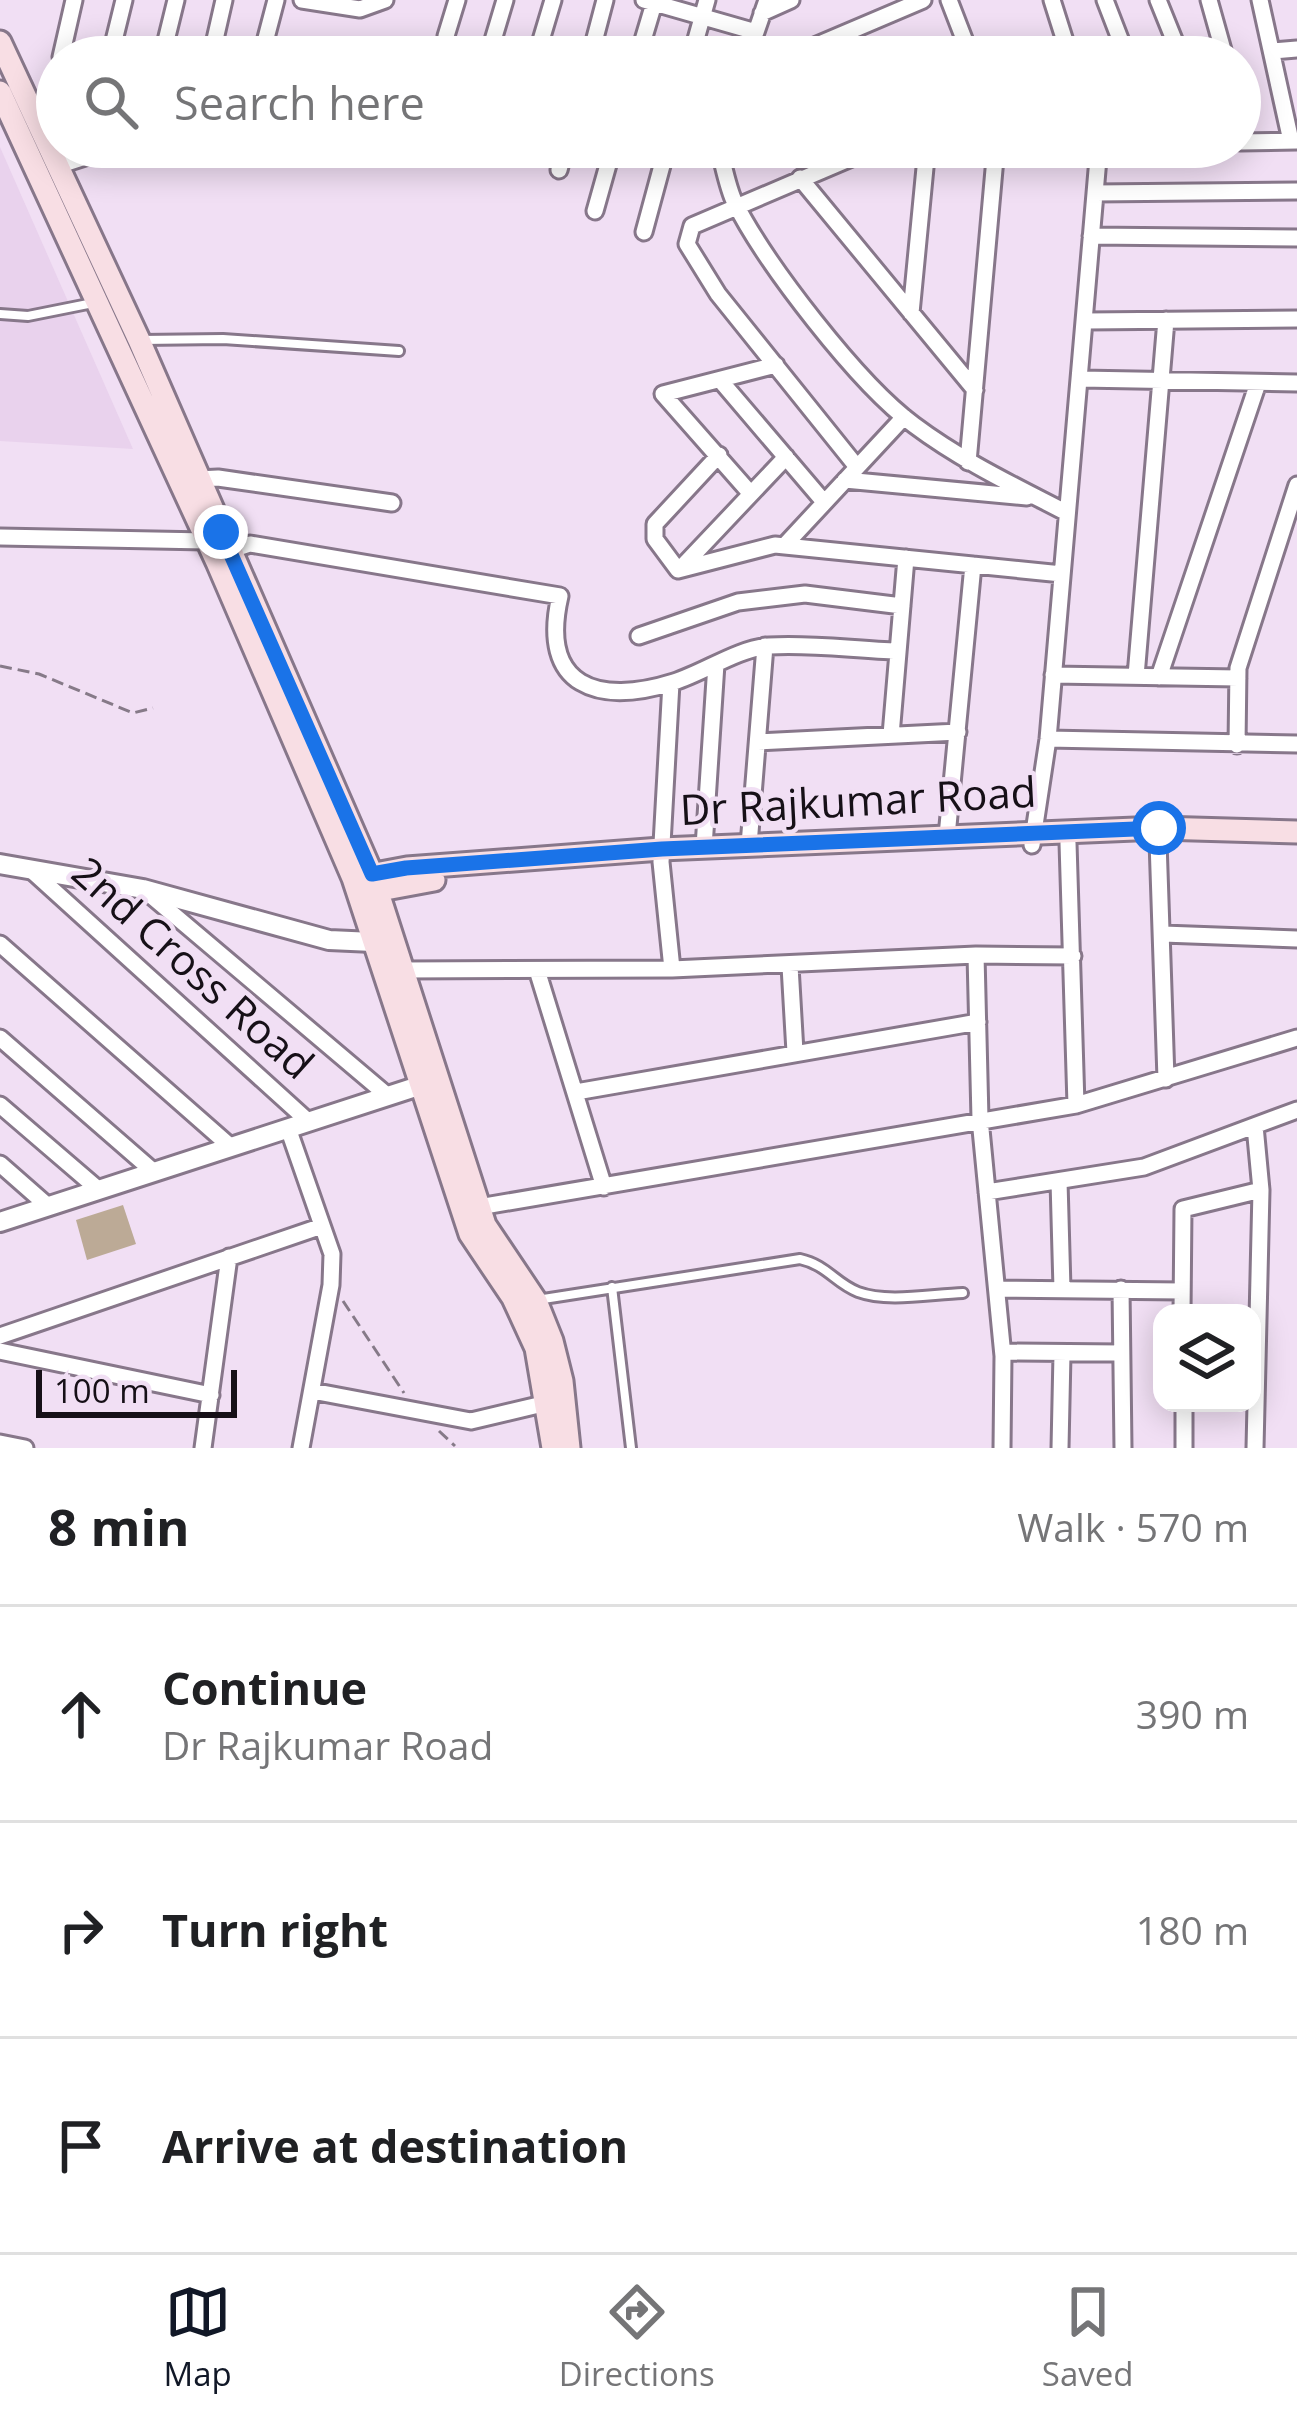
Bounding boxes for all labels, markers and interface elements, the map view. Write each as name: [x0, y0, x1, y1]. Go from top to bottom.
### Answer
search box: [36, 36, 1261, 168]
icon: search: [78, 69, 144, 135]
text: Search here: [174, 72, 425, 133]
route end: [194, 505, 248, 559]
street label: Dr Rajkumar Road: [678, 762, 1038, 837]
route start: [1132, 801, 1186, 855]
street label: 2nd Cross Road: [61, 843, 327, 1091]
map controls: [1153, 1304, 1261, 1412]
button: layers: [1153, 1304, 1261, 1412]
scale bar: [36, 1364, 237, 1417]
text: 100 m: [54, 1368, 150, 1413]
text: 8 min: [48, 1491, 190, 1561]
text: Walk · 570 m: [1017, 1500, 1249, 1553]
text: Continue: [162, 1657, 367, 1718]
icon: ahead: [48, 1681, 114, 1747]
text: 390 m: [1136, 1687, 1249, 1740]
text: Dr Rajkumar Road: [162, 1718, 493, 1771]
icon: right: [48, 1897, 114, 1963]
text: Turn right: [162, 1899, 388, 1960]
text: 180 m: [1136, 1903, 1249, 1956]
icon: arrive: [48, 2113, 114, 2179]
text: Arrive at destination: [162, 2115, 628, 2176]
tab: Map: [164, 2279, 232, 2396]
tab: Directions: [559, 2279, 715, 2396]
tab: Saved: [1042, 2279, 1133, 2396]

